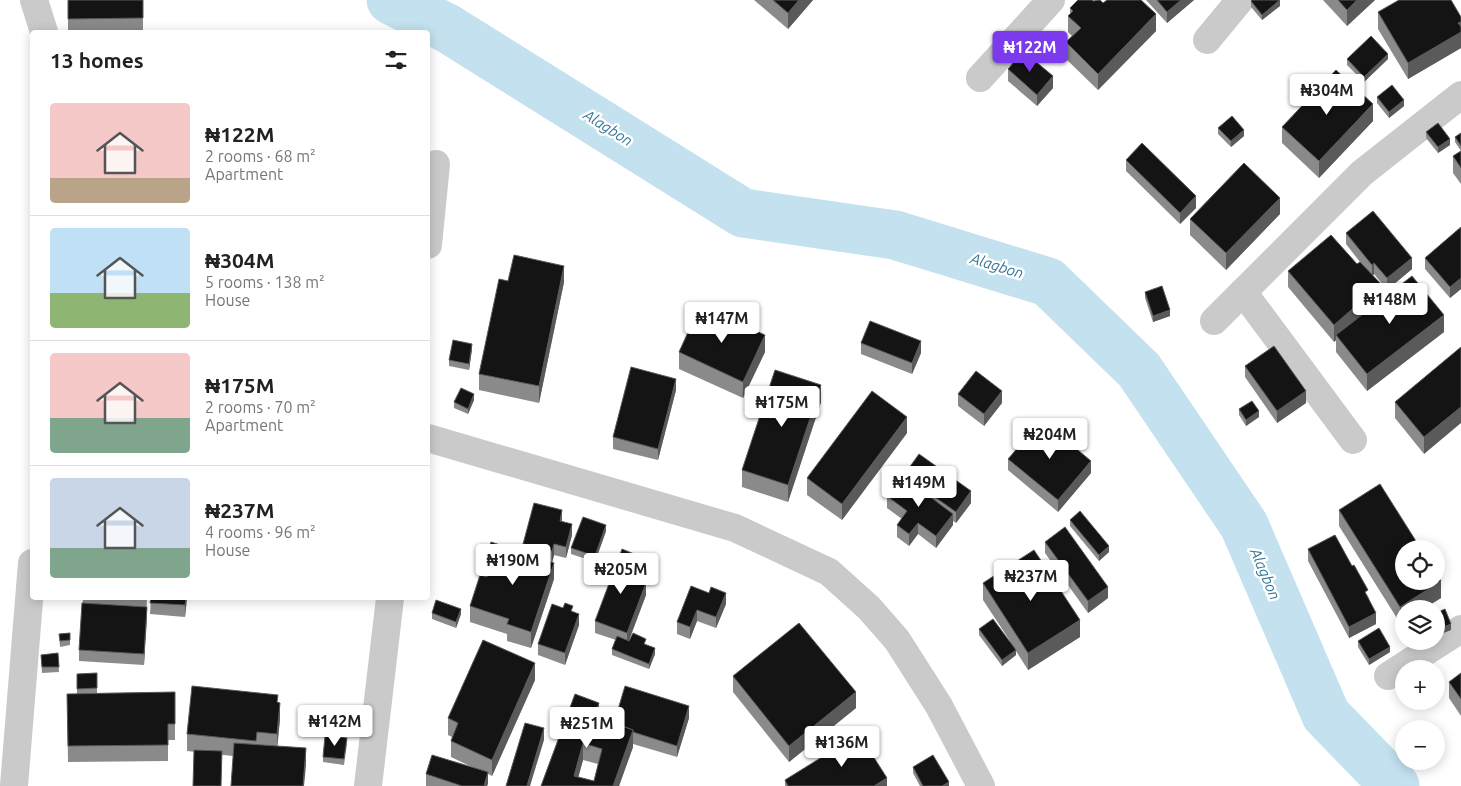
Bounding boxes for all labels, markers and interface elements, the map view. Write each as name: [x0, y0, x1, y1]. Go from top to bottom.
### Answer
pin: ₦122M: [995, 30, 1065, 73]
text: ₦122M: [1004, 38, 1056, 56]
icon: filters: [382, 46, 410, 74]
text: 13 homes: [50, 48, 144, 72]
pin: ₦304M: [1292, 74, 1362, 116]
text: ₦304M: [1301, 81, 1353, 99]
water label: Alagbon: [580, 105, 636, 149]
text: ₦122M: [205, 122, 274, 146]
icon: home: [90, 123, 150, 183]
text: 2 rooms · 68 m²: [205, 147, 316, 165]
text: Apartment: [205, 165, 283, 183]
icon: home: [90, 248, 150, 308]
text: ₦304M: [205, 248, 274, 272]
water label: Alagbon: [968, 249, 1026, 282]
text: 5 rooms · 138 m²: [205, 273, 325, 291]
pin: ₦148M: [1355, 282, 1425, 325]
text: ₦148M: [1364, 290, 1416, 308]
text: House: [205, 291, 250, 309]
pin: ₦147M: [687, 302, 757, 344]
text: ₦147M: [696, 309, 748, 327]
icon: home: [90, 373, 150, 433]
text: ₦175M: [205, 373, 274, 397]
pin: ₦175M: [747, 386, 817, 428]
text: ₦175M: [756, 393, 808, 411]
text: 2 rooms · 70 m²: [205, 398, 316, 416]
text: Apartment: [205, 416, 283, 434]
pin: ₦204M: [1015, 418, 1085, 460]
text: ₦204M: [1024, 425, 1076, 443]
pin: ₦149M: [884, 466, 954, 508]
text: ₦149M: [893, 473, 945, 491]
icon: home: [90, 498, 150, 558]
text: ₦237M: [205, 498, 274, 522]
text: 4 rooms · 96 m²: [205, 523, 316, 541]
map controls: [1395, 540, 1445, 770]
button: locate: [1395, 540, 1445, 590]
text: House: [205, 541, 250, 559]
pin: ₦190M: [478, 544, 548, 586]
water label: Alagbon: [1247, 545, 1284, 602]
text: ₦190M: [487, 551, 539, 569]
pin: ₦205M: [586, 552, 656, 595]
text: ₦205M: [595, 560, 647, 578]
pin: ₦237M: [996, 560, 1066, 602]
text: ₦237M: [1005, 567, 1057, 585]
button: layers: [1395, 600, 1445, 650]
button: +: [1395, 660, 1445, 710]
pin: ₦142M: [300, 704, 370, 747]
pin: ₦251M: [552, 706, 622, 749]
text: ₦142M: [309, 712, 361, 730]
text: ₦251M: [561, 714, 613, 732]
button: −: [1395, 720, 1445, 770]
pin: ₦136M: [807, 726, 877, 768]
text: ₦136M: [816, 733, 868, 751]

